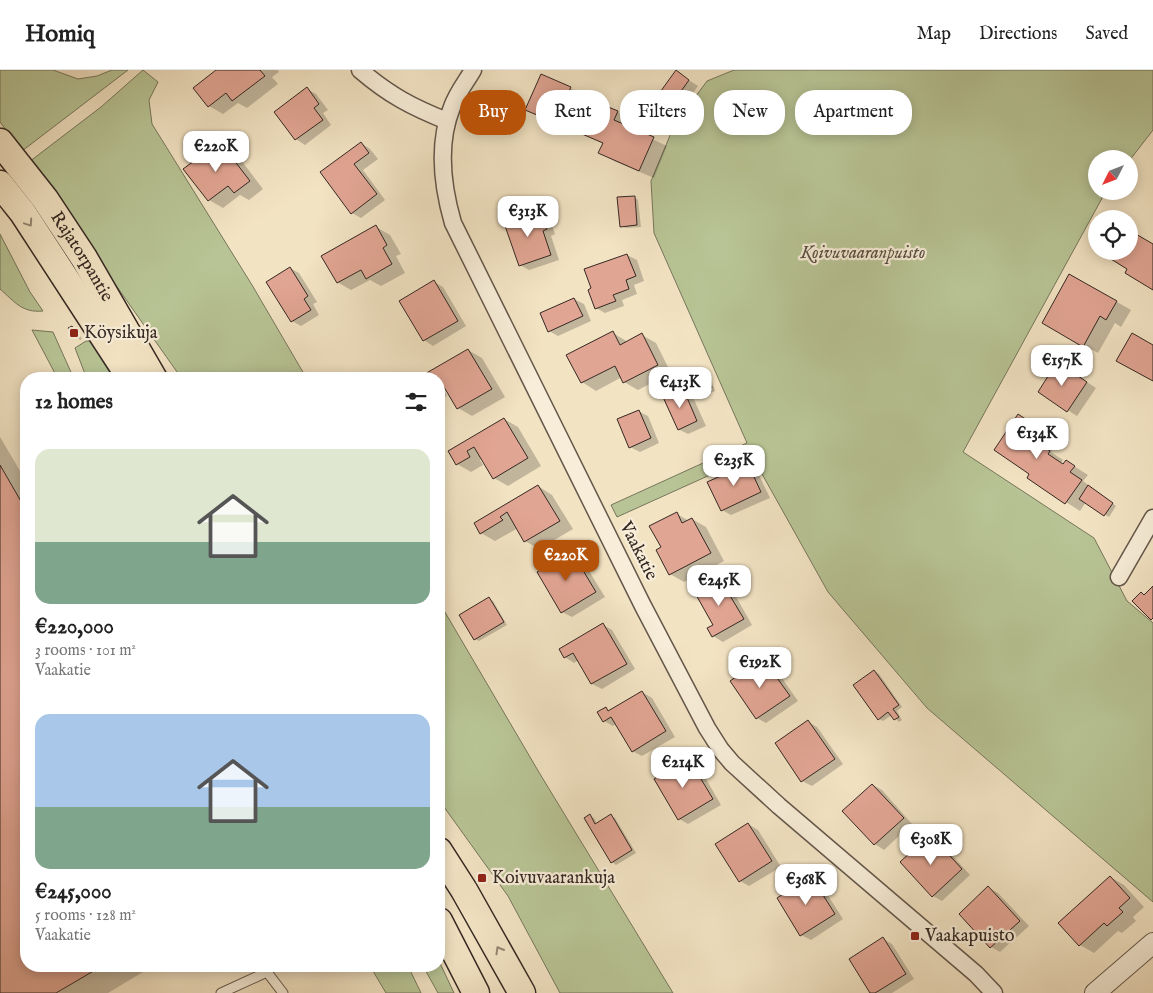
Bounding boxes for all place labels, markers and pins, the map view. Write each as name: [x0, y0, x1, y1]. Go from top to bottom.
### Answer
pin: €220K: [181, 131, 251, 173]
pin: €313K: [493, 196, 563, 238]
place label: Köysikuja: [84, 322, 158, 345]
marker: Köysikuja: [68, 327, 80, 339]
pin: €157K: [1027, 344, 1097, 387]
pin: €413K: [645, 366, 715, 409]
pin: €134K: [1002, 418, 1072, 460]
pin: €235K: [699, 444, 769, 487]
pin: €220K: [531, 540, 601, 582]
pin: €245K: [684, 564, 754, 607]
pin: €192K: [725, 646, 795, 689]
pin: €214K: [648, 746, 718, 789]
pin: €308K: [896, 824, 966, 866]
pin: €368K: [771, 864, 841, 906]
place label: Koivuvaarankuja: [492, 867, 615, 890]
marker: Koivuvaarankuja: [476, 872, 488, 884]
place label: Vaakapuisto: [924, 925, 1015, 948]
marker: Vaakapuisto: [909, 930, 921, 942]

